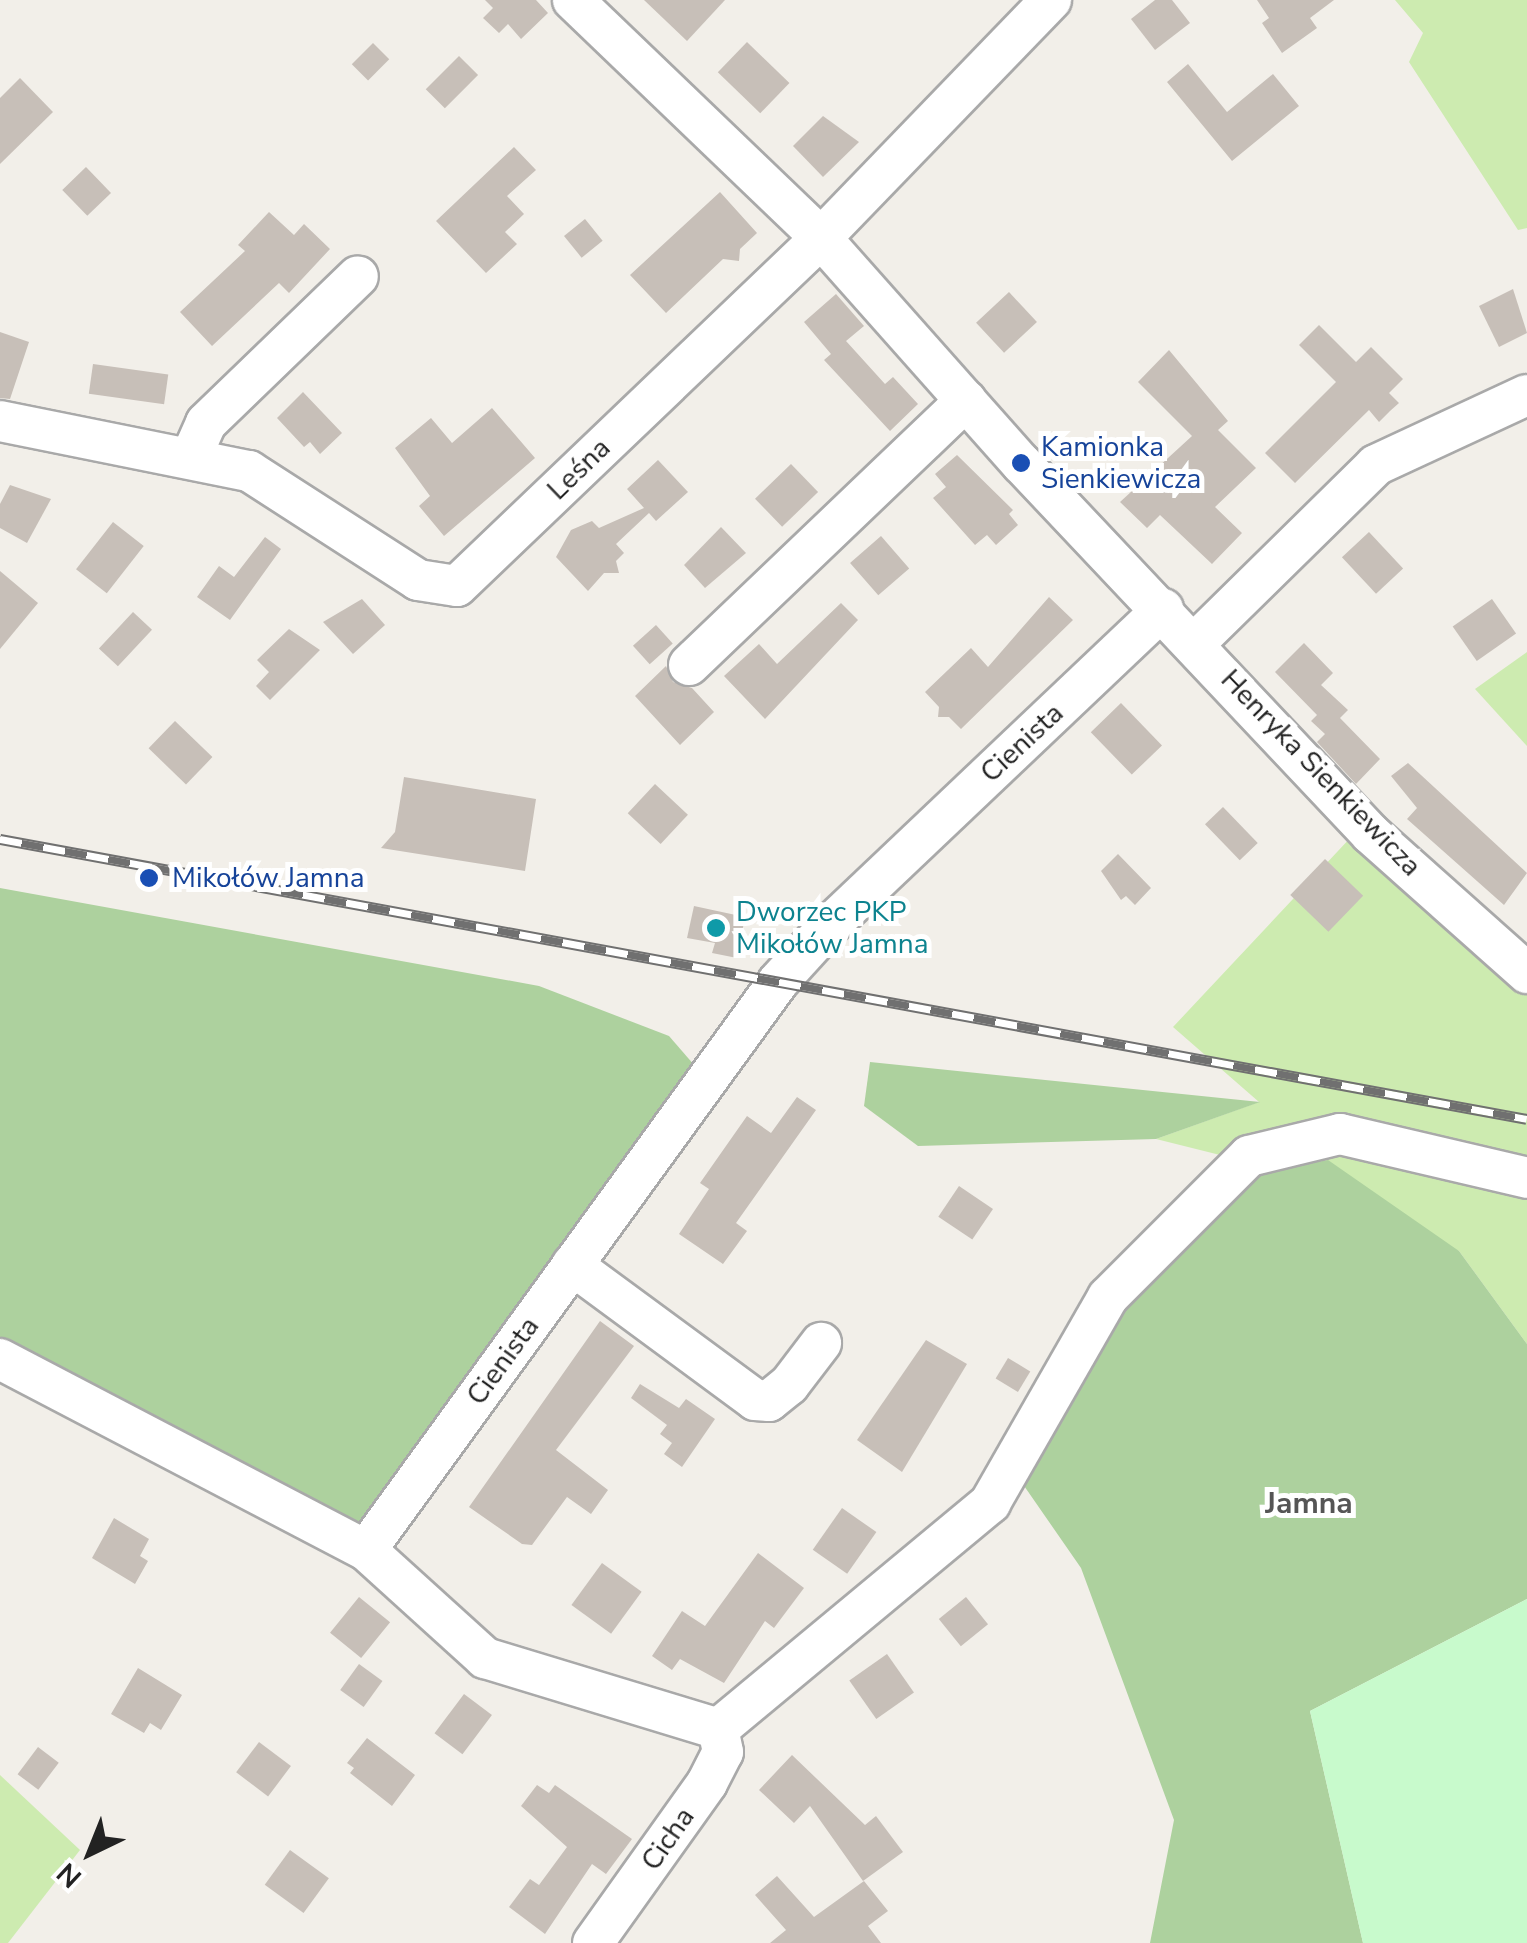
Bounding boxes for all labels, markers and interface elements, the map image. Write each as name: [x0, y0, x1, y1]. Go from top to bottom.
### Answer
place label: Kamionka Sienkiewicza: [1041, 430, 1201, 496]
street label: Leśna: [541, 431, 617, 507]
marker: Kamionka Sienkiewicza: [1010, 452, 1032, 474]
street label: Henryka Sienkiewicza: [1214, 663, 1428, 883]
street label: Cienista: [974, 696, 1070, 790]
place label: Mikołów Jamna: [172, 861, 365, 895]
marker: Mikołów Jamna: [136, 865, 162, 891]
place label: Dworzec PKP Mikołów Jamna: [736, 895, 929, 961]
marker: Dworzec PKP Mikołów Jamna: [705, 917, 727, 939]
street label: Cienista: [460, 1310, 546, 1412]
district label: Jamna: [1265, 1486, 1353, 1522]
street label: Cicha: [634, 1801, 702, 1877]
north arrow: [40, 1803, 140, 1903]
text: N: [49, 1854, 90, 1896]

